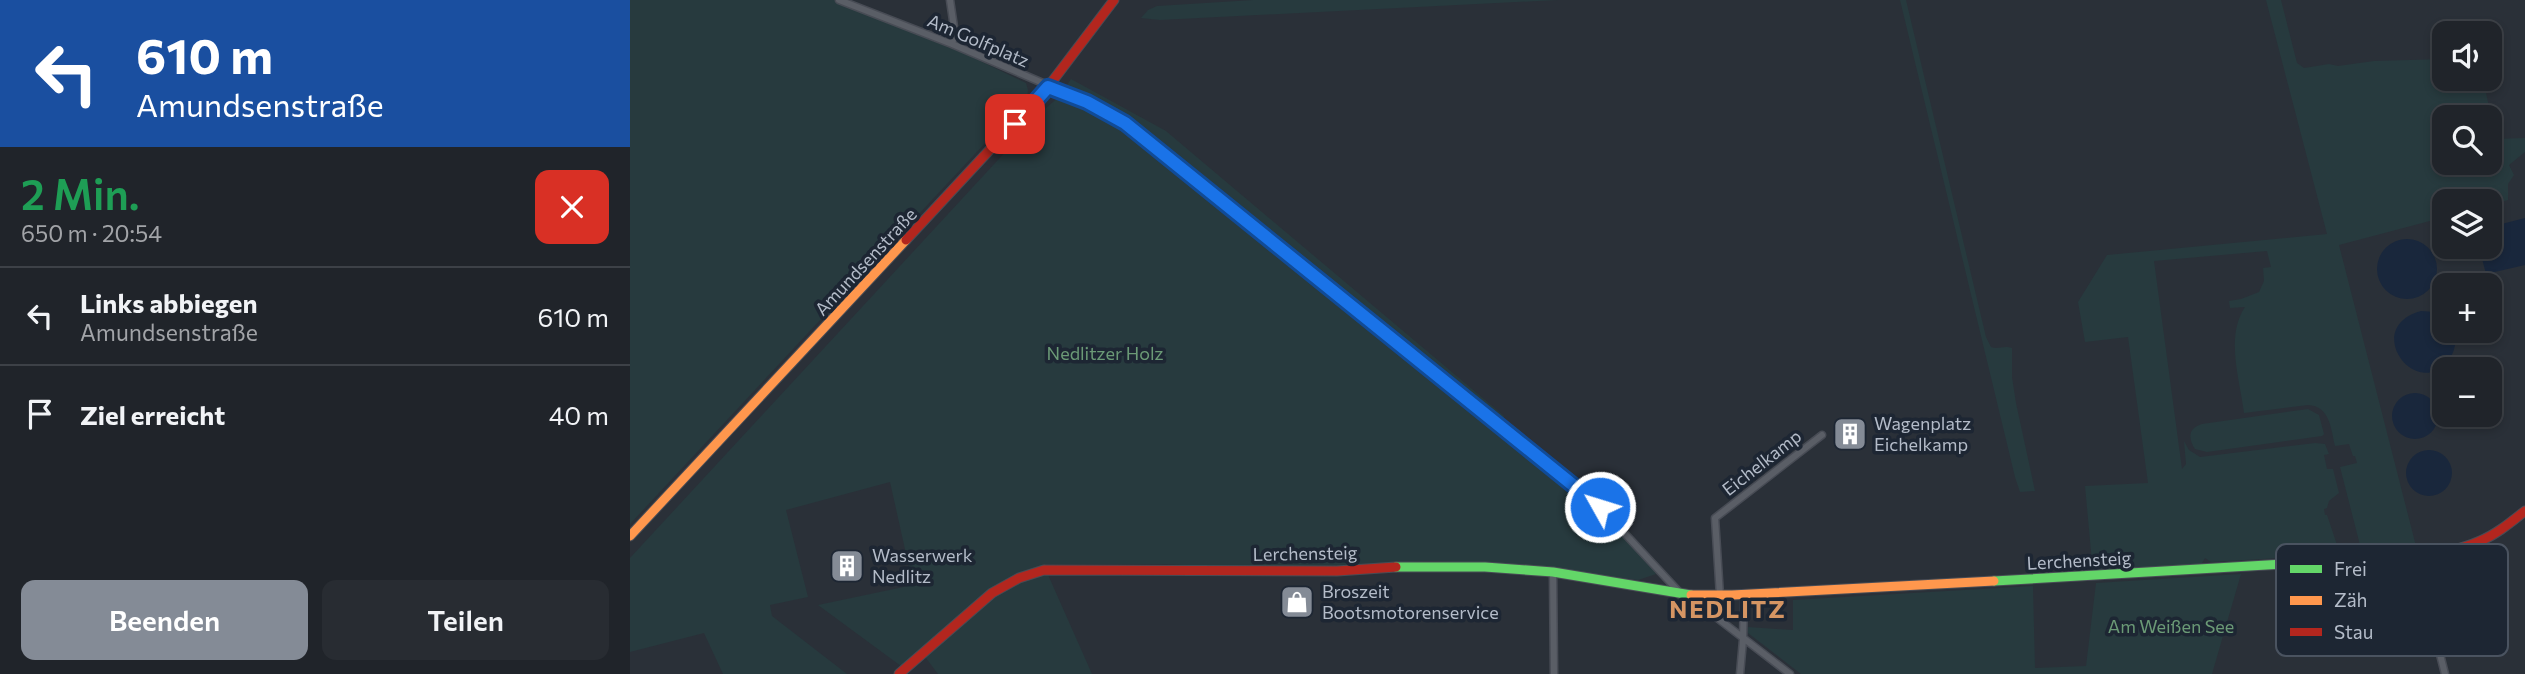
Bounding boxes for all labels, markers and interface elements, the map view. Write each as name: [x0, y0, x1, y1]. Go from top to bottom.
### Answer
street label: Am Golfplatz: [924, 9, 1033, 71]
map controls: [2432, 21, 2502, 427]
button: sound: [2432, 21, 2502, 91]
text: 610 m: [136, 24, 273, 84]
icon: left: [21, 28, 112, 119]
text: Amundsenstraße: [136, 84, 384, 124]
pin: [985, 94, 1045, 154]
icon: arrive: [996, 105, 1034, 143]
button: search: [2432, 105, 2502, 175]
text: 2 Min.: [21, 167, 139, 219]
button: close: [535, 170, 609, 244]
button: layers: [2432, 189, 2502, 259]
street label: Amundsenstraße: [810, 203, 921, 320]
text: 650 m · 20:54: [21, 219, 162, 247]
button: +: [2432, 273, 2502, 343]
text: Links abbiegen: [80, 287, 258, 318]
icon: left: [21, 297, 59, 335]
text: 610 m: [537, 301, 609, 332]
text: Amundsenstraße: [80, 318, 258, 346]
park label: Nedlitzer Holz: [1047, 342, 1163, 364]
button: −: [2432, 357, 2502, 427]
icon: arrive: [21, 395, 59, 433]
text: Ziel erreicht: [80, 399, 225, 430]
text: 40 m: [549, 399, 609, 430]
place label: Wagenplatz Eichelkamp: [1874, 412, 1971, 455]
building icon: Wagenplatz Eichelkamp: [1831, 415, 1869, 453]
street label: Eichelkamp: [1718, 425, 1805, 500]
position arrow: [1563, 470, 1637, 544]
street label: Lerchensteig: [1252, 541, 1358, 565]
place label: Wasserwerk Nedlitz: [872, 544, 973, 587]
legend: [2276, 544, 2508, 656]
street label: Lerchensteig: [2026, 546, 2132, 574]
building icon: Wasserwerk Nedlitz: [828, 547, 866, 585]
text: Frei: [2334, 557, 2367, 580]
button: Beenden: [21, 580, 308, 660]
button: Teilen: [322, 580, 609, 660]
place label: Broszeit Bootsmotorenservice: [1322, 580, 1499, 623]
shop icon: Broszeit Bootsmotorenservice: [1278, 583, 1316, 621]
text: Zäh: [2334, 588, 2368, 611]
district label: NEDLITZ: [1669, 594, 1787, 623]
park label: Am Weißen See: [2108, 615, 2234, 637]
text: Stau: [2334, 620, 2373, 643]

